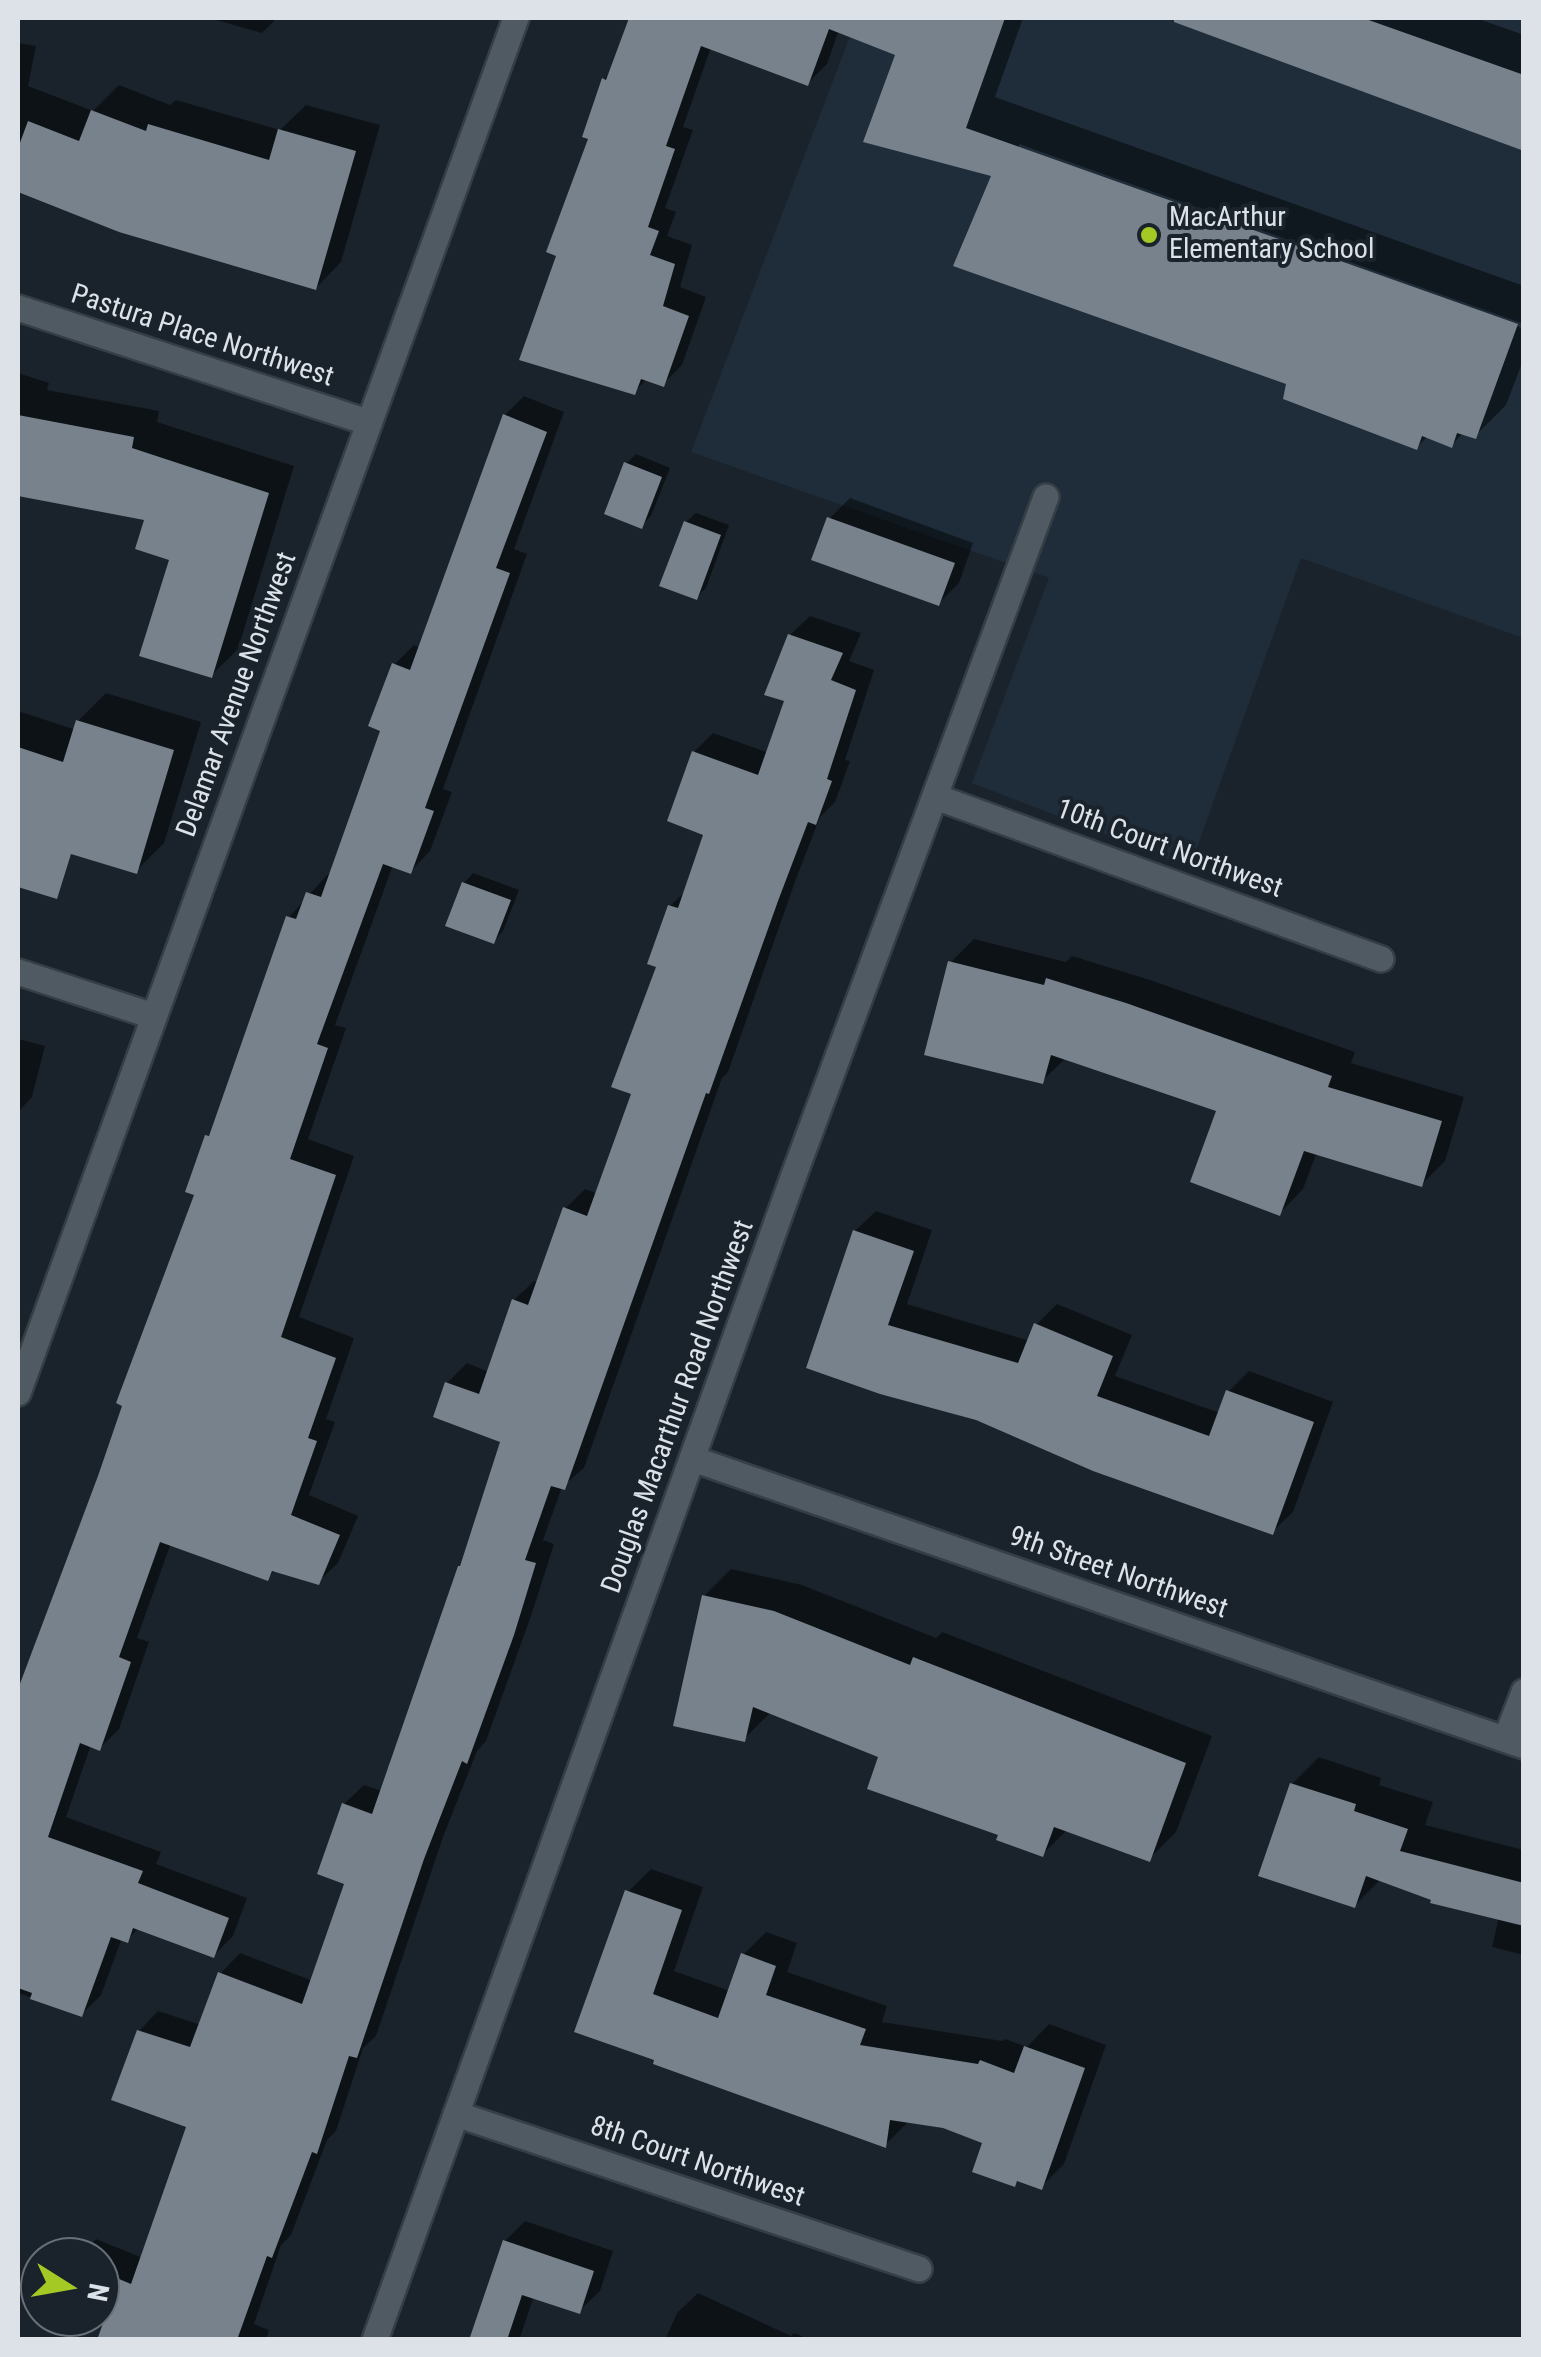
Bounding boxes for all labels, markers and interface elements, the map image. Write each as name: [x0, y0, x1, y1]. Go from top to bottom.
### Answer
place label: MacArthur Elementary School: [1169, 202, 1374, 268]
marker: MacArthur Elementary School: [1138, 224, 1160, 246]
street label: Pastura Place Northwest: [67, 279, 337, 395]
street label: Delamar Avenue Northwest: [171, 548, 305, 842]
street label: 10th Court Northwest: [1051, 794, 1287, 906]
street label: Douglas Macarthur Road Northwest: [596, 1216, 762, 1598]
street label: 9th Street Northwest: [1004, 1521, 1232, 1627]
street label: 8th Court Northwest: [586, 2111, 808, 2215]
north arrow: [20, 2237, 120, 2337]
text: N: [80, 2281, 116, 2304]

